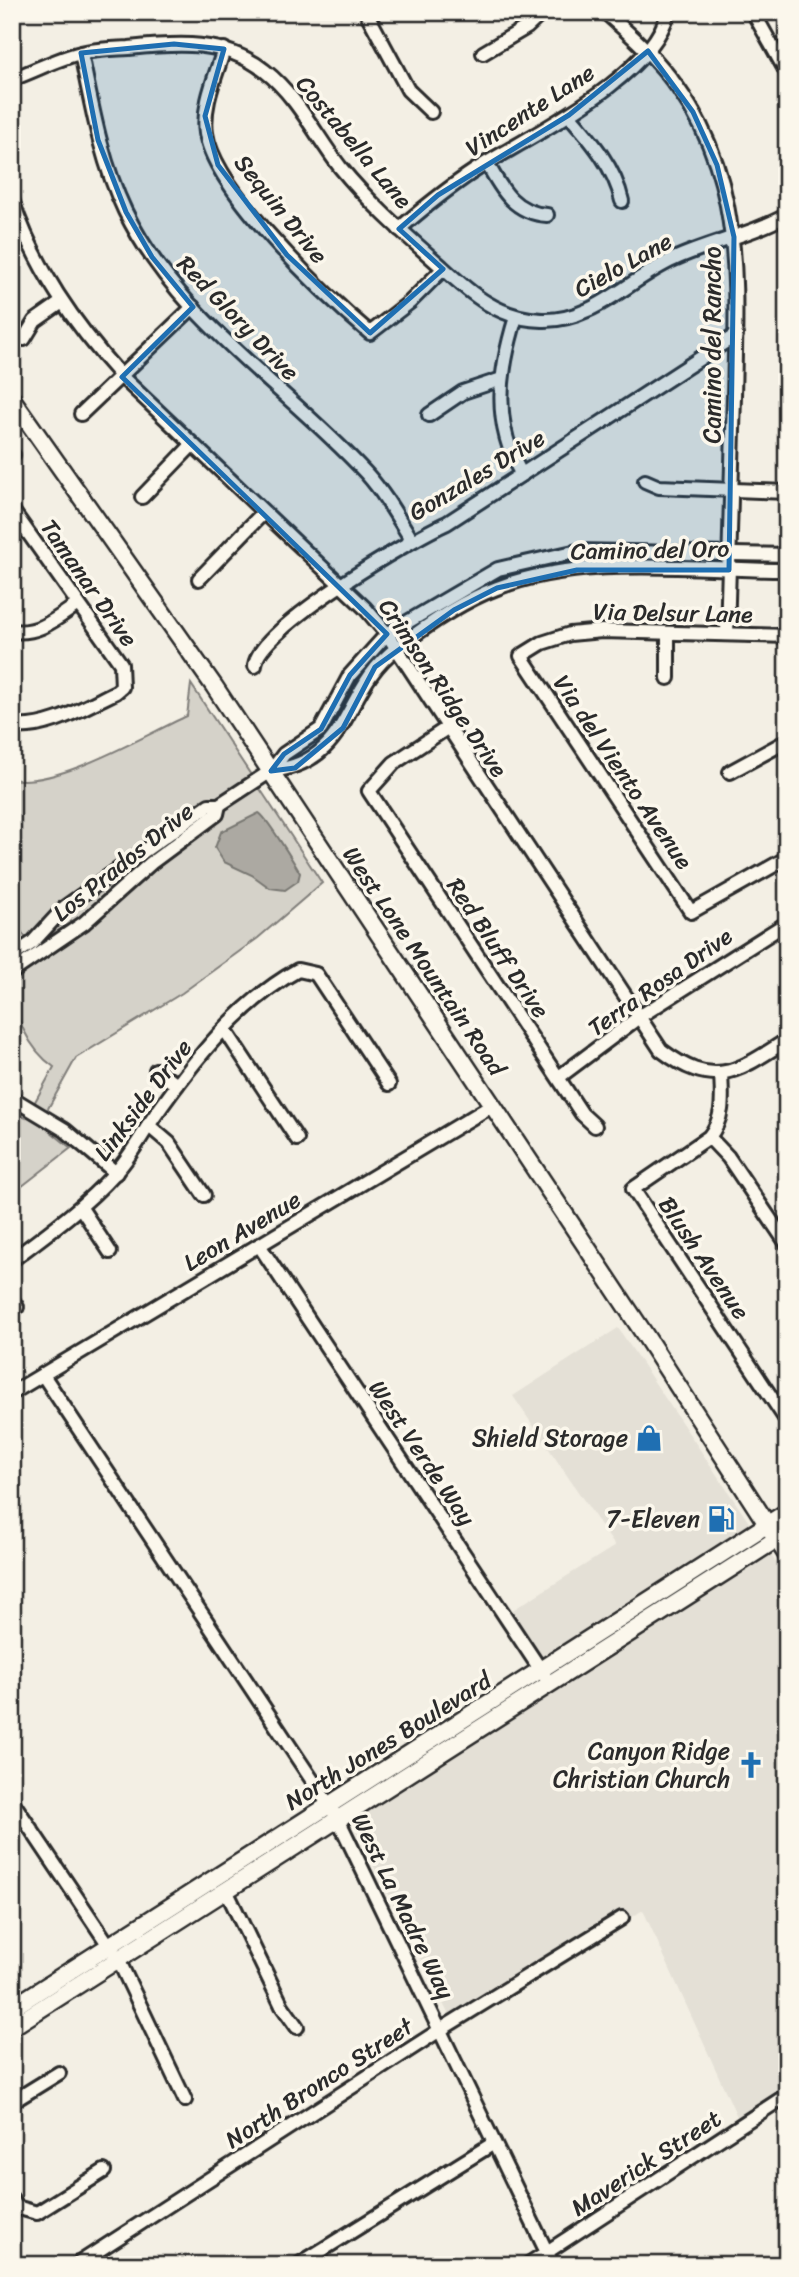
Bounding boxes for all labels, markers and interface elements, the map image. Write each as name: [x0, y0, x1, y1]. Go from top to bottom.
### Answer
street label: Vincente Lane: [457, 52, 603, 168]
street label: Costabella Lane: [285, 65, 423, 219]
street label: Sequin Drive: [223, 144, 339, 274]
street label: Cielo Lane: [566, 221, 680, 309]
street label: Red Glory Drive: [166, 245, 310, 391]
street label: Camino del Rancho: [691, 246, 733, 444]
street label: Gonzales Drive: [400, 417, 554, 533]
street label: Tamanar Drive: [29, 510, 149, 656]
street label: Camino del Oro: [570, 528, 730, 572]
street label: Crimson Ridge Drive: [367, 590, 519, 787]
street label: Via Delsur Lane: [593, 591, 754, 635]
street label: Via del Viento Avenue: [542, 666, 704, 879]
street label: Los Prados Drive: [43, 791, 203, 933]
street label: West Lone Mountain Road: [331, 837, 518, 1087]
street label: Red Bluff Drive: [435, 869, 561, 1027]
street label: Terra Rosa Drive: [578, 916, 742, 1048]
street label: Linkside Drive: [83, 1030, 203, 1170]
street label: Leon Avenue: [175, 1179, 309, 1283]
street label: Blush Avenue: [647, 1187, 761, 1329]
street label: West Verde Way: [357, 1371, 487, 1535]
place label: Shield Storage: [472, 1417, 628, 1459]
shop icon: Shield Storage: [634, 1423, 664, 1453]
place label: 7-Eleven: [606, 1498, 700, 1540]
fuel station icon: 7-Eleven: [706, 1504, 736, 1534]
street label: North Jones Boulevard: [276, 1659, 501, 1822]
place label: Canyon Ridge Christian Church: [553, 1730, 730, 1800]
church icon: Canyon Ridge Christian Church: [736, 1750, 766, 1780]
street label: West La Madre Way: [340, 1805, 467, 2007]
street label: North Bronco Street: [216, 2005, 423, 2160]
street label: Maverick Street: [562, 2098, 730, 2228]

